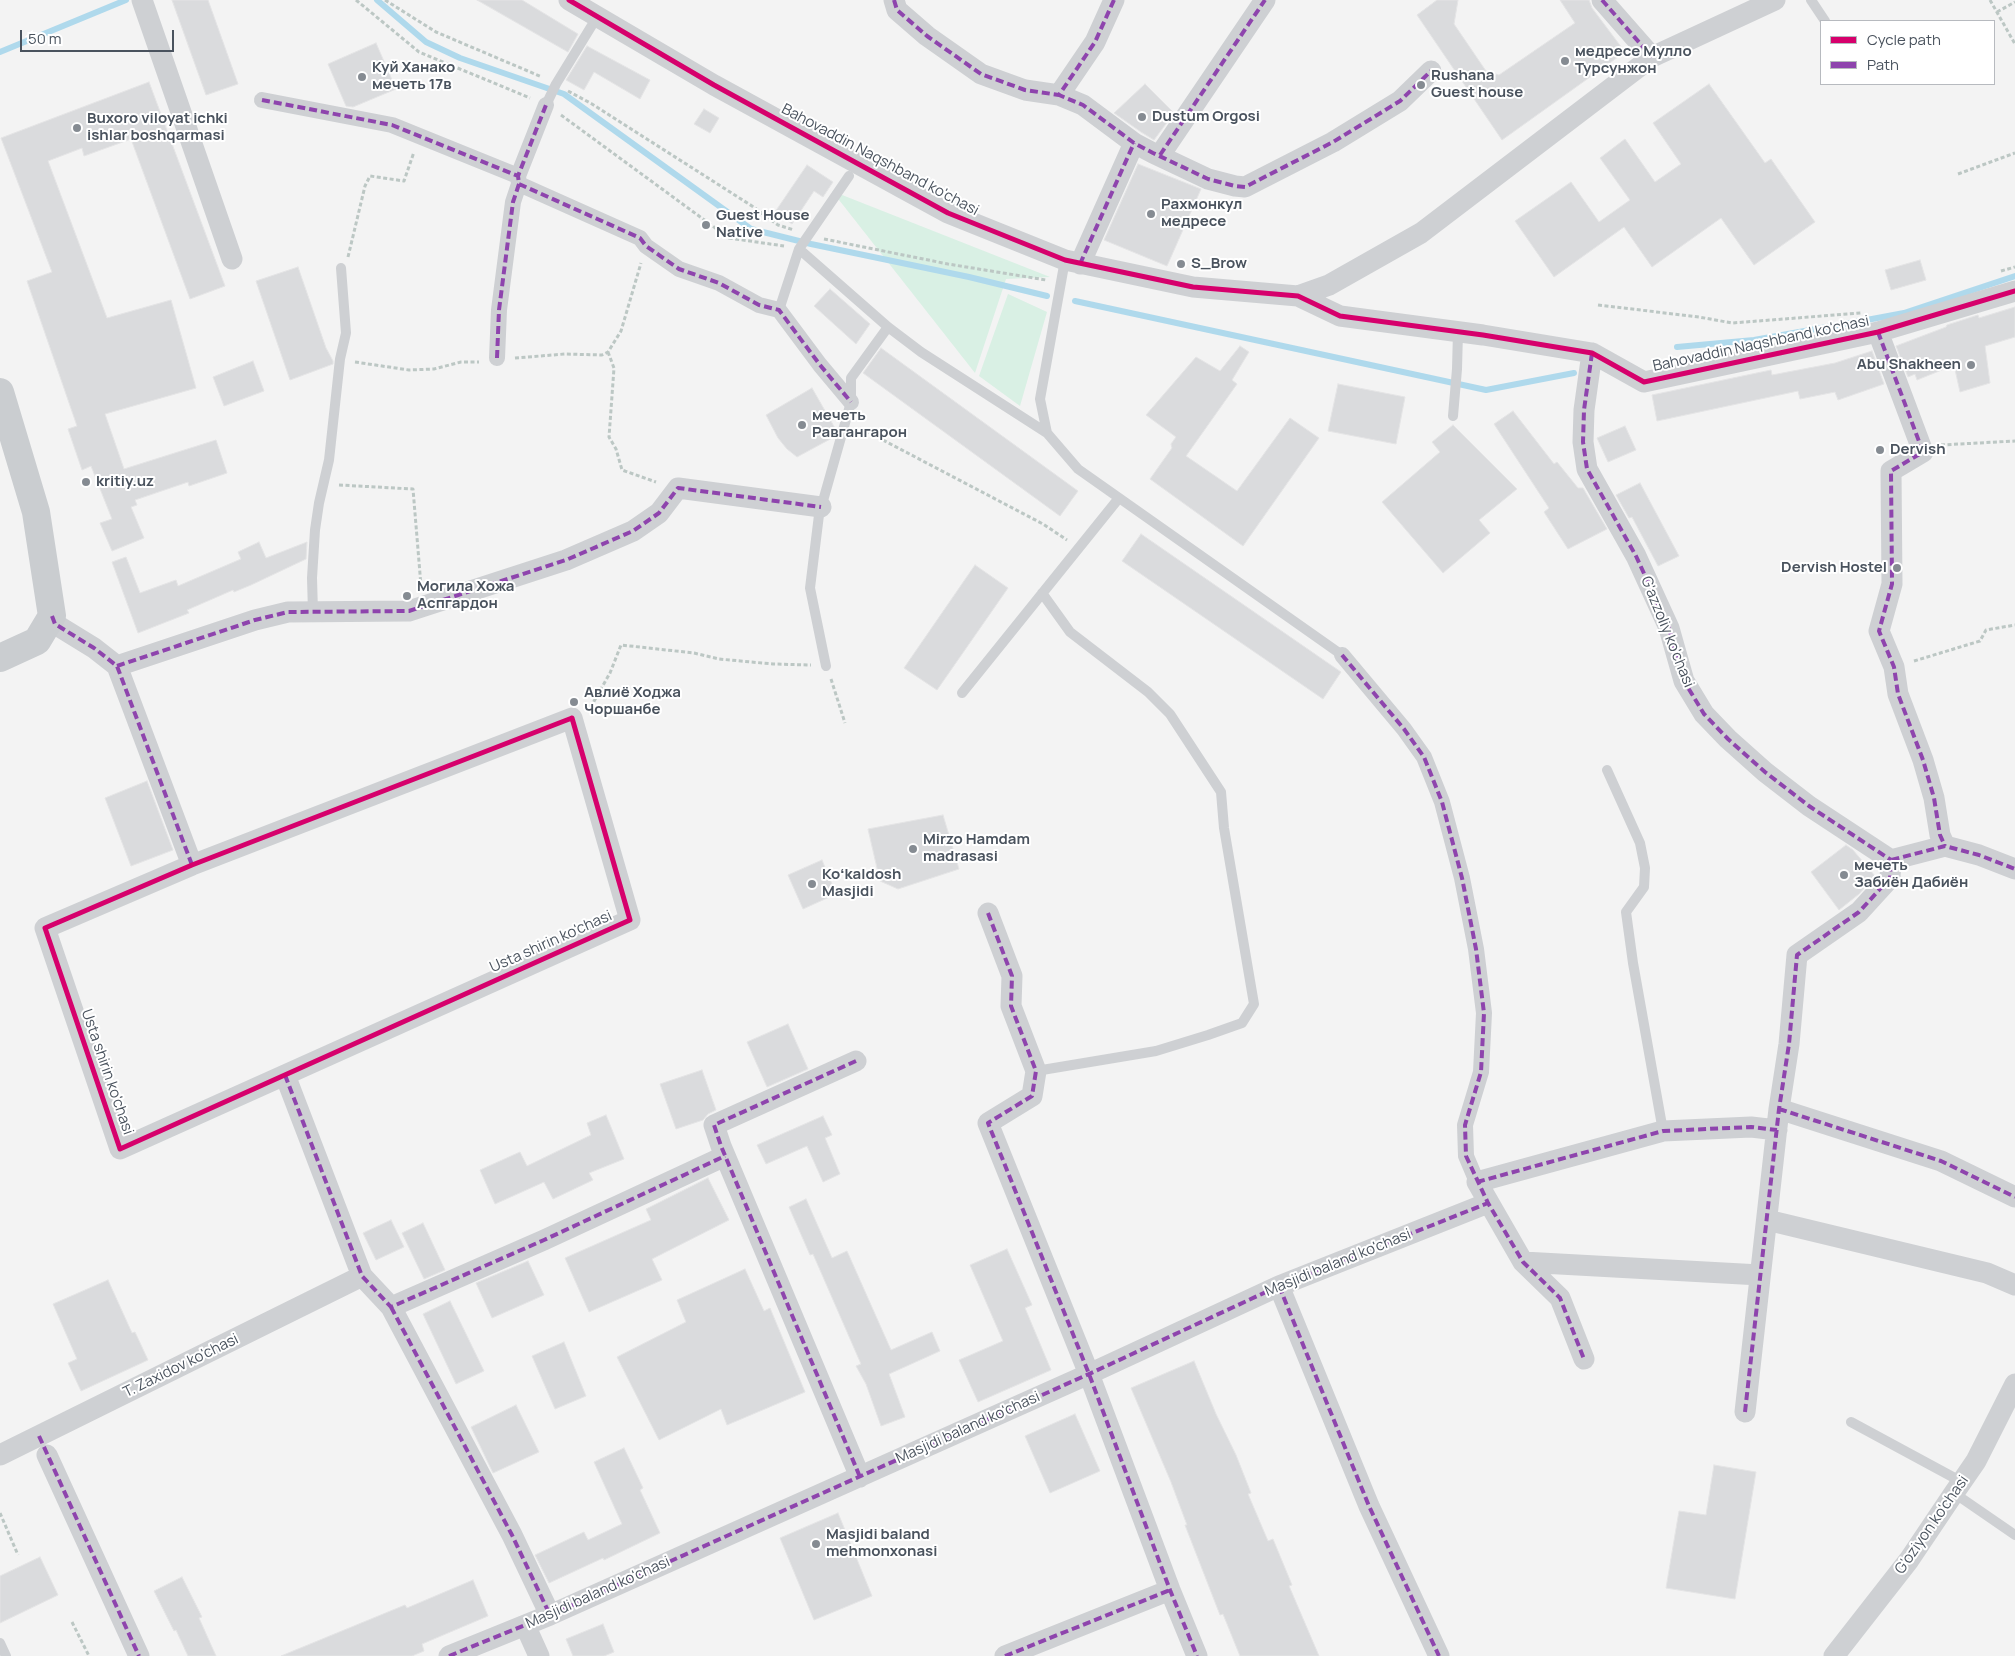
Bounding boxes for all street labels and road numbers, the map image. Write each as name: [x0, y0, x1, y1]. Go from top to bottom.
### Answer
street label: Bahovaddin Naqshband ko'chasi: [778, 100, 982, 220]
street label: Bahovaddin Naqshband ko'chasi: [1651, 312, 1871, 376]
street label: G'azzoliy ko'chasi: [1636, 574, 1698, 690]
street label: Usta shirin ko'chasi: [487, 907, 615, 977]
street label: Usta shirin ko'chasi: [77, 1007, 137, 1137]
street label: Masjidi baland ko'chasi: [1262, 1225, 1414, 1301]
street label: T. Zaxidov ko'chasi: [120, 1330, 242, 1402]
street label: Masjidi baland ko'chasi: [893, 1388, 1043, 1468]
street label: G'oziyon ko'chasi: [1891, 1472, 1973, 1578]
street label: Masjidi baland ko'chasi: [523, 1553, 673, 1633]

